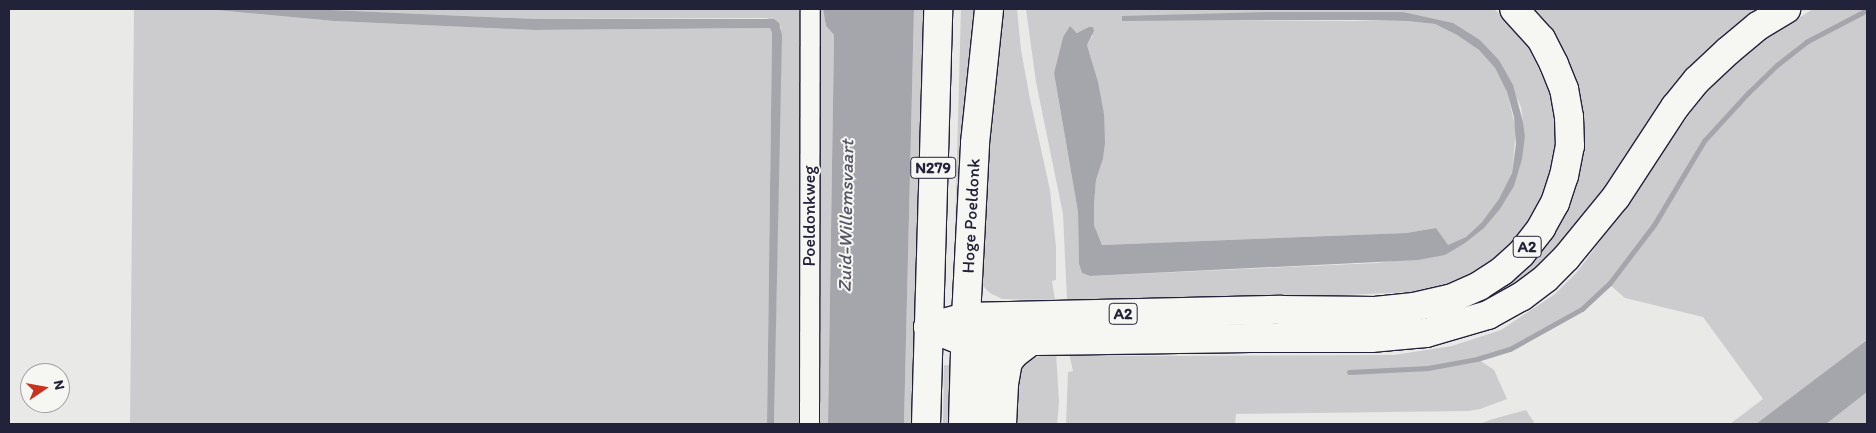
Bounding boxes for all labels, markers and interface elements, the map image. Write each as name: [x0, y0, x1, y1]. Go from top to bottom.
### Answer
water label: Zuid-Willemsvaart: [833, 140, 859, 292]
road number: N279: [909, 154, 957, 182]
street label: Hoge Poeldonk: [957, 158, 985, 274]
street label: Poeldonkweg: [798, 166, 820, 266]
road number: A2: [1512, 233, 1542, 260]
road number: A2: [1108, 300, 1138, 328]
north arrow: [20, 363, 70, 413]
text: N: [50, 379, 68, 391]

